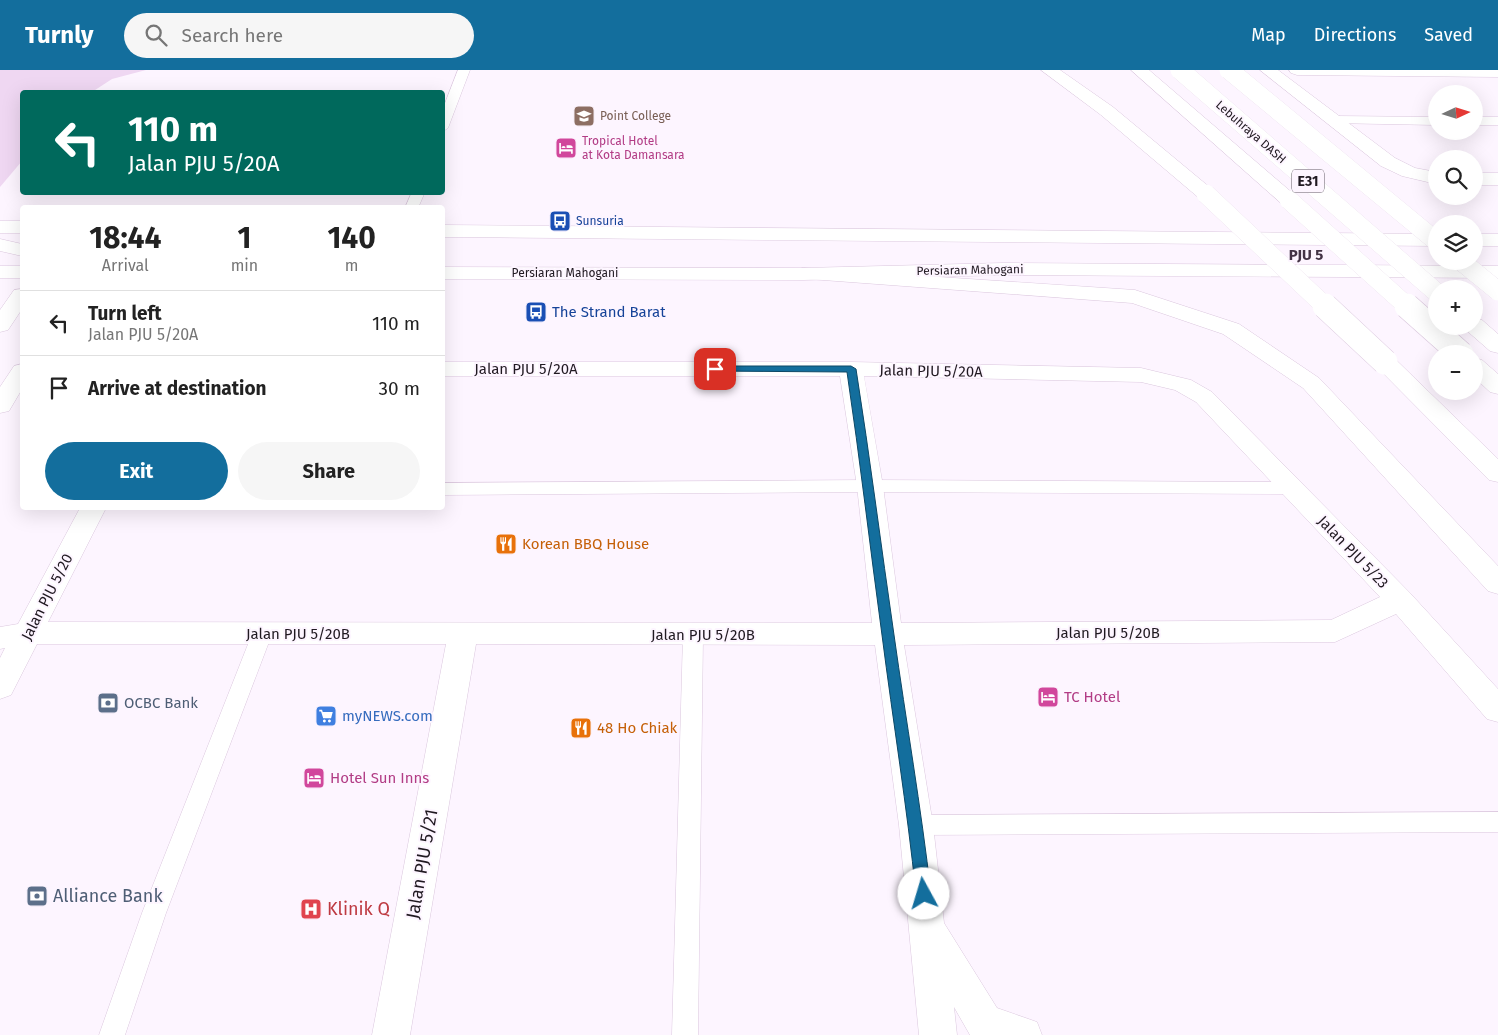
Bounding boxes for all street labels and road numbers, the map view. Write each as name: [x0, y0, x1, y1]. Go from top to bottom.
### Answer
street label: Lebuhraya DASH: [1213, 98, 1289, 166]
road number: E31: [1292, 170, 1324, 192]
street label: Persiaran Mahogani: [916, 262, 1024, 278]
street label: Persiaran Mahogani: [512, 266, 618, 280]
street label: Jalan PJU 5/20A: [474, 360, 578, 378]
street label: Jalan PJU 5/20A: [879, 361, 983, 381]
street label: Jalan PJU 5/23: [1314, 512, 1392, 592]
street label: Jalan PJU 5/20: [17, 551, 77, 643]
street label: Jalan PJU 5/20B: [1056, 624, 1160, 642]
street label: Jalan PJU 5/20B: [246, 625, 350, 643]
street label: Jalan PJU 5/20B: [651, 626, 755, 644]
street label: Jalan PJU 5/21: [402, 807, 442, 921]

